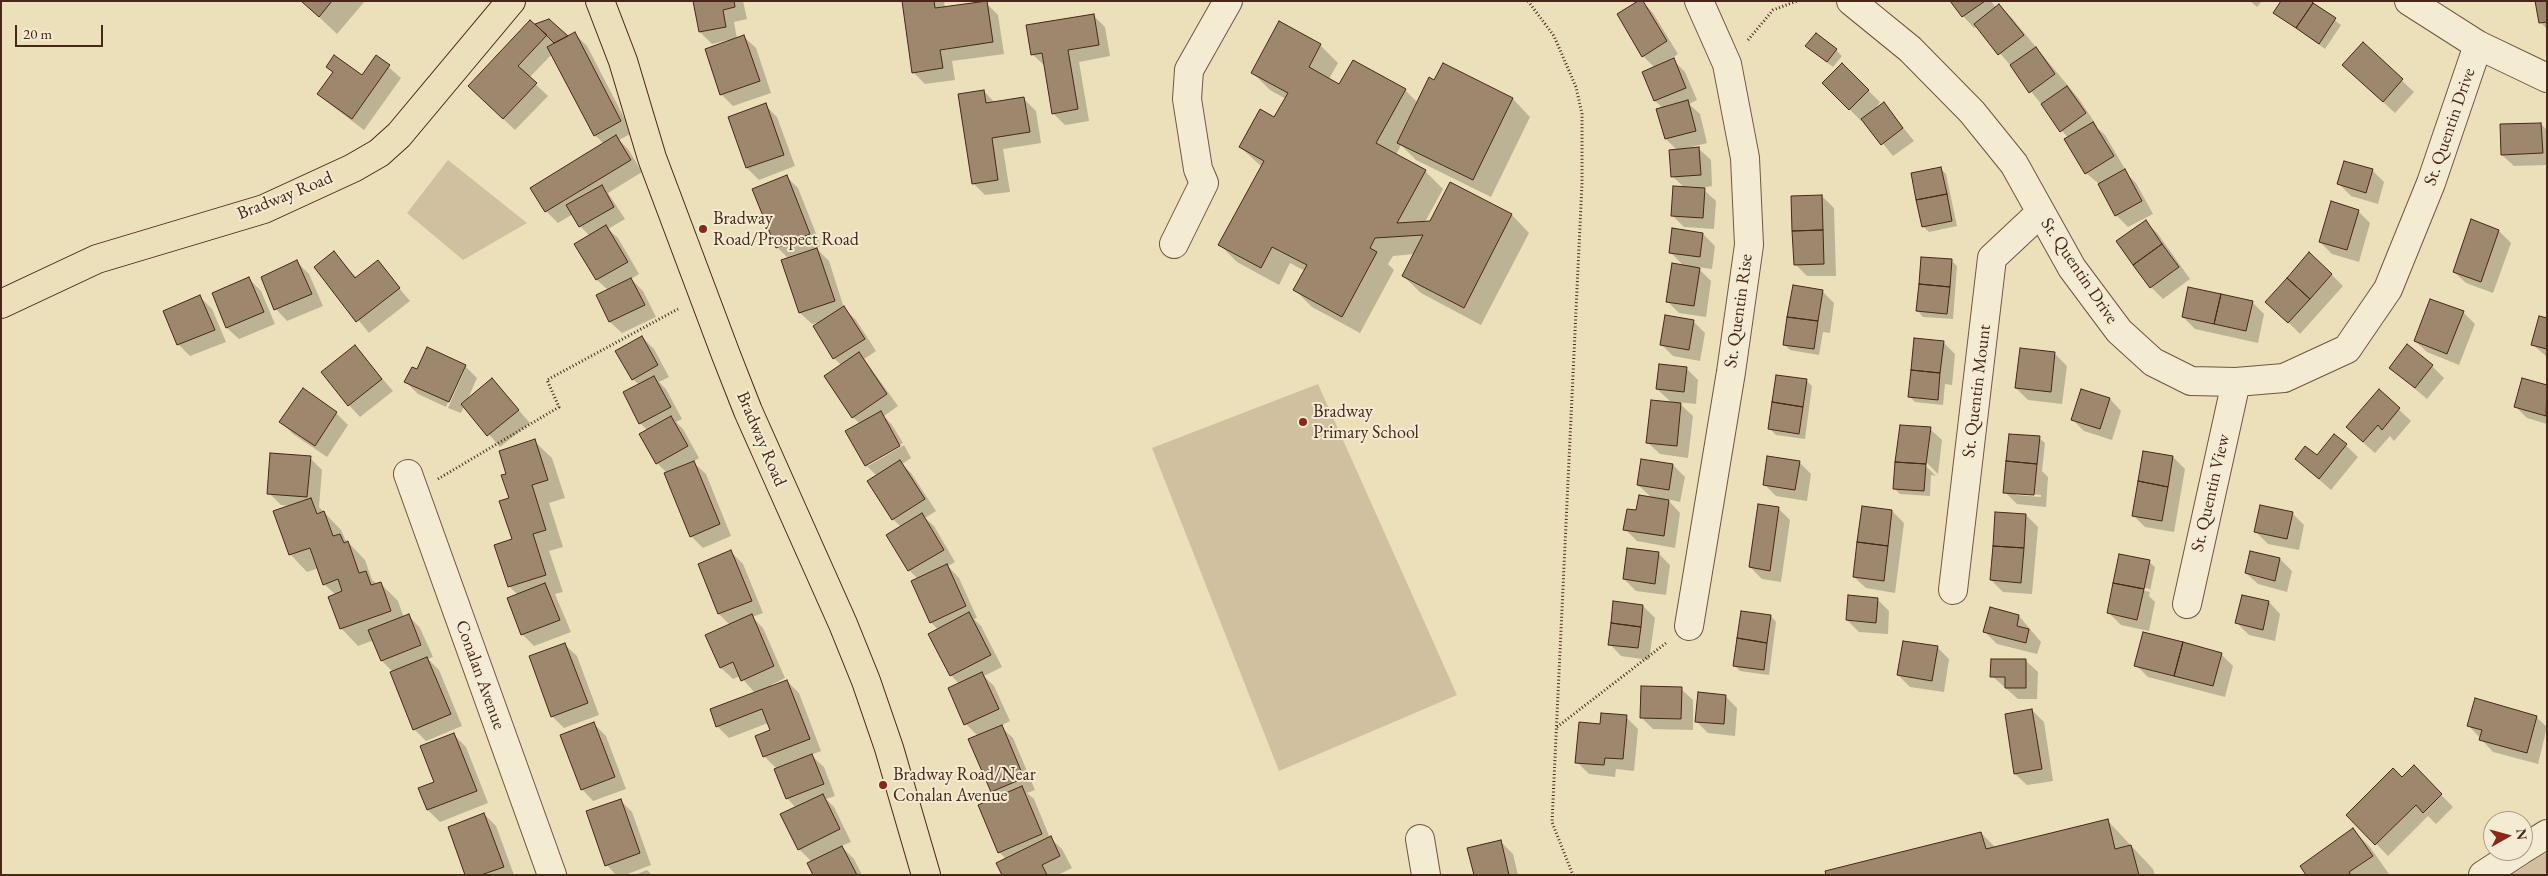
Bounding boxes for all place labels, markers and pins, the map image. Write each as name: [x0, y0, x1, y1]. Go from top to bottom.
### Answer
place label: Bradway Road/Prospect Road: [713, 208, 859, 250]
marker: Bradway Road/Prospect Road: [697, 223, 709, 235]
place label: Bradway Primary School: [1313, 401, 1419, 444]
marker: Bradway Primary School: [1297, 416, 1309, 428]
place label: Bradway Road/Near Conalan Avenue: [893, 764, 1036, 806]
marker: Bradway Road/Near Conalan Avenue: [877, 779, 889, 791]

